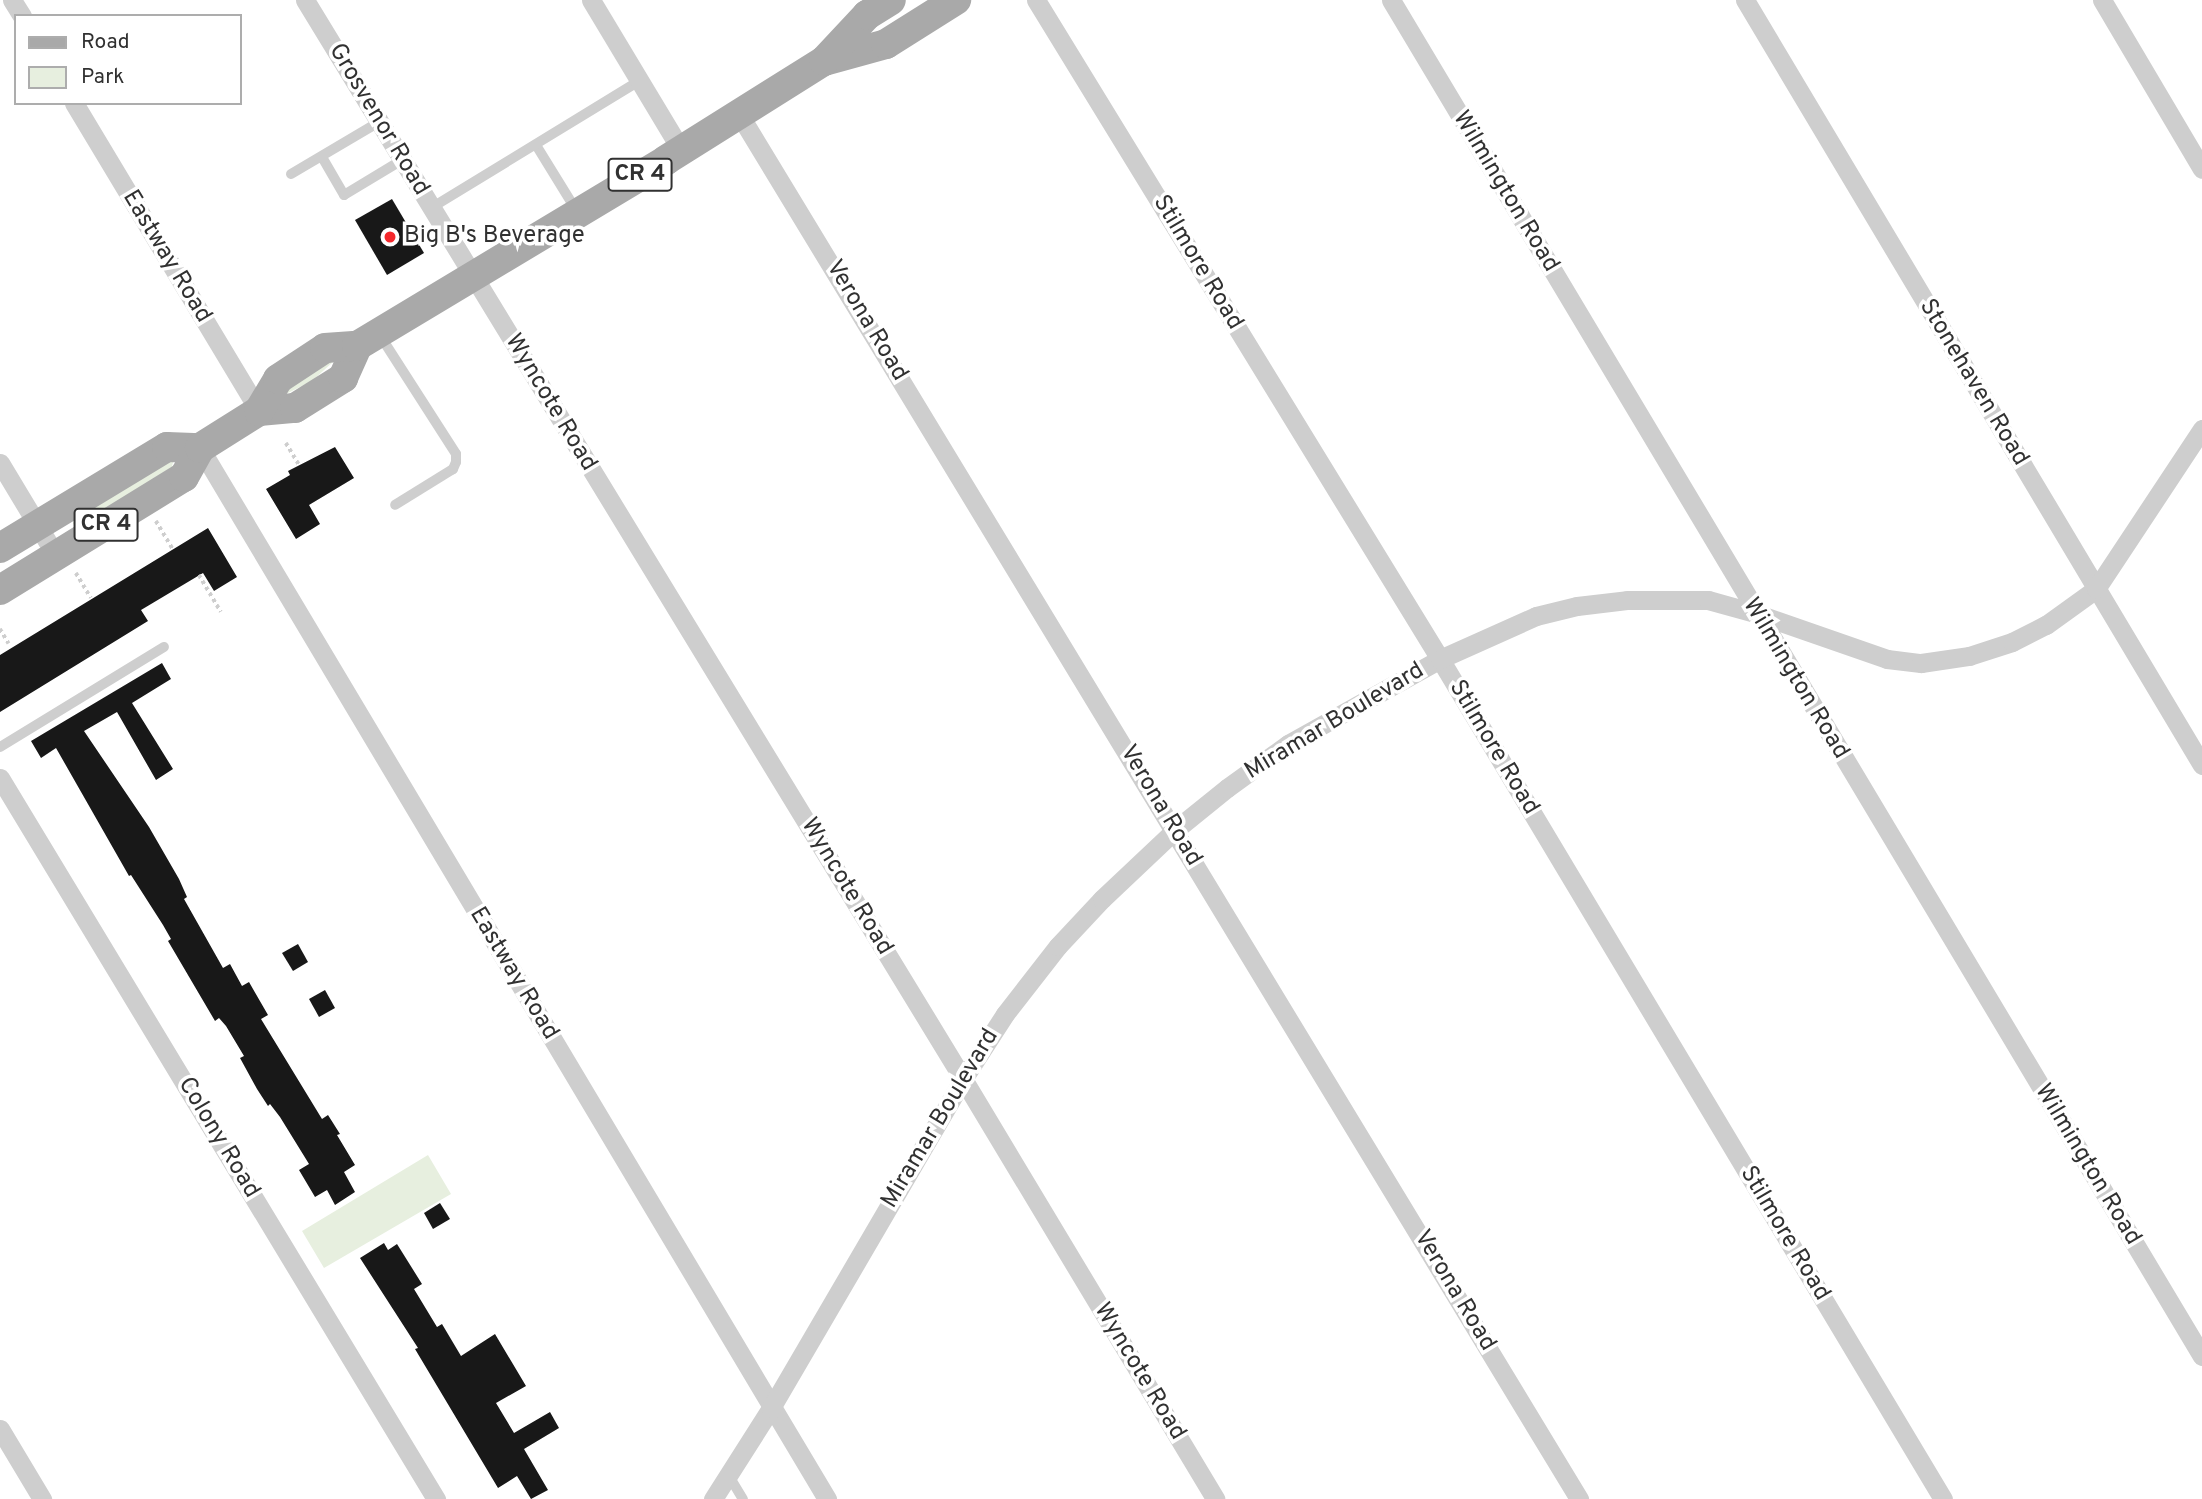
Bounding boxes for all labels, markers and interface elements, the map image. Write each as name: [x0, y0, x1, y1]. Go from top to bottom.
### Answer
legend: [14, 14, 242, 105]
text: Road: [81, 29, 130, 56]
street label: Grosvenor Road: [321, 39, 435, 201]
text: Park: [81, 64, 124, 91]
street label: Wilmington Road: [1445, 106, 1565, 278]
road number: CR 4: [607, 156, 673, 194]
street label: Eastway Road: [115, 185, 217, 329]
street label: Stilmore Road: [1146, 190, 1248, 336]
place label: Big B's Beverage: [404, 223, 585, 251]
marker: Big B's Beverage: [382, 229, 398, 245]
street label: Verona Road: [819, 255, 913, 387]
street label: Stonehaven Road: [1912, 294, 2034, 472]
street label: Wyncote Road: [498, 329, 602, 477]
road number: CR 4: [73, 505, 139, 544]
street label: Wilmington Road: [1735, 593, 1855, 765]
street label: Miramar Boulevard: [1240, 657, 1430, 787]
street label: Stilmore Road: [1442, 675, 1544, 821]
street label: Verona Road: [1113, 740, 1207, 872]
street label: Wyncote Road: [794, 813, 898, 961]
street label: Eastway Road: [462, 902, 564, 1046]
street label: Miramar Boulevard: [876, 1024, 1006, 1214]
street label: Colony Road: [171, 1072, 265, 1204]
street label: Wilmington Road: [2027, 1079, 2147, 1251]
street label: Stilmore Road: [1733, 1161, 1835, 1307]
street label: Verona Road: [1407, 1225, 1501, 1357]
street label: Wyncote Road: [1087, 1298, 1191, 1446]

